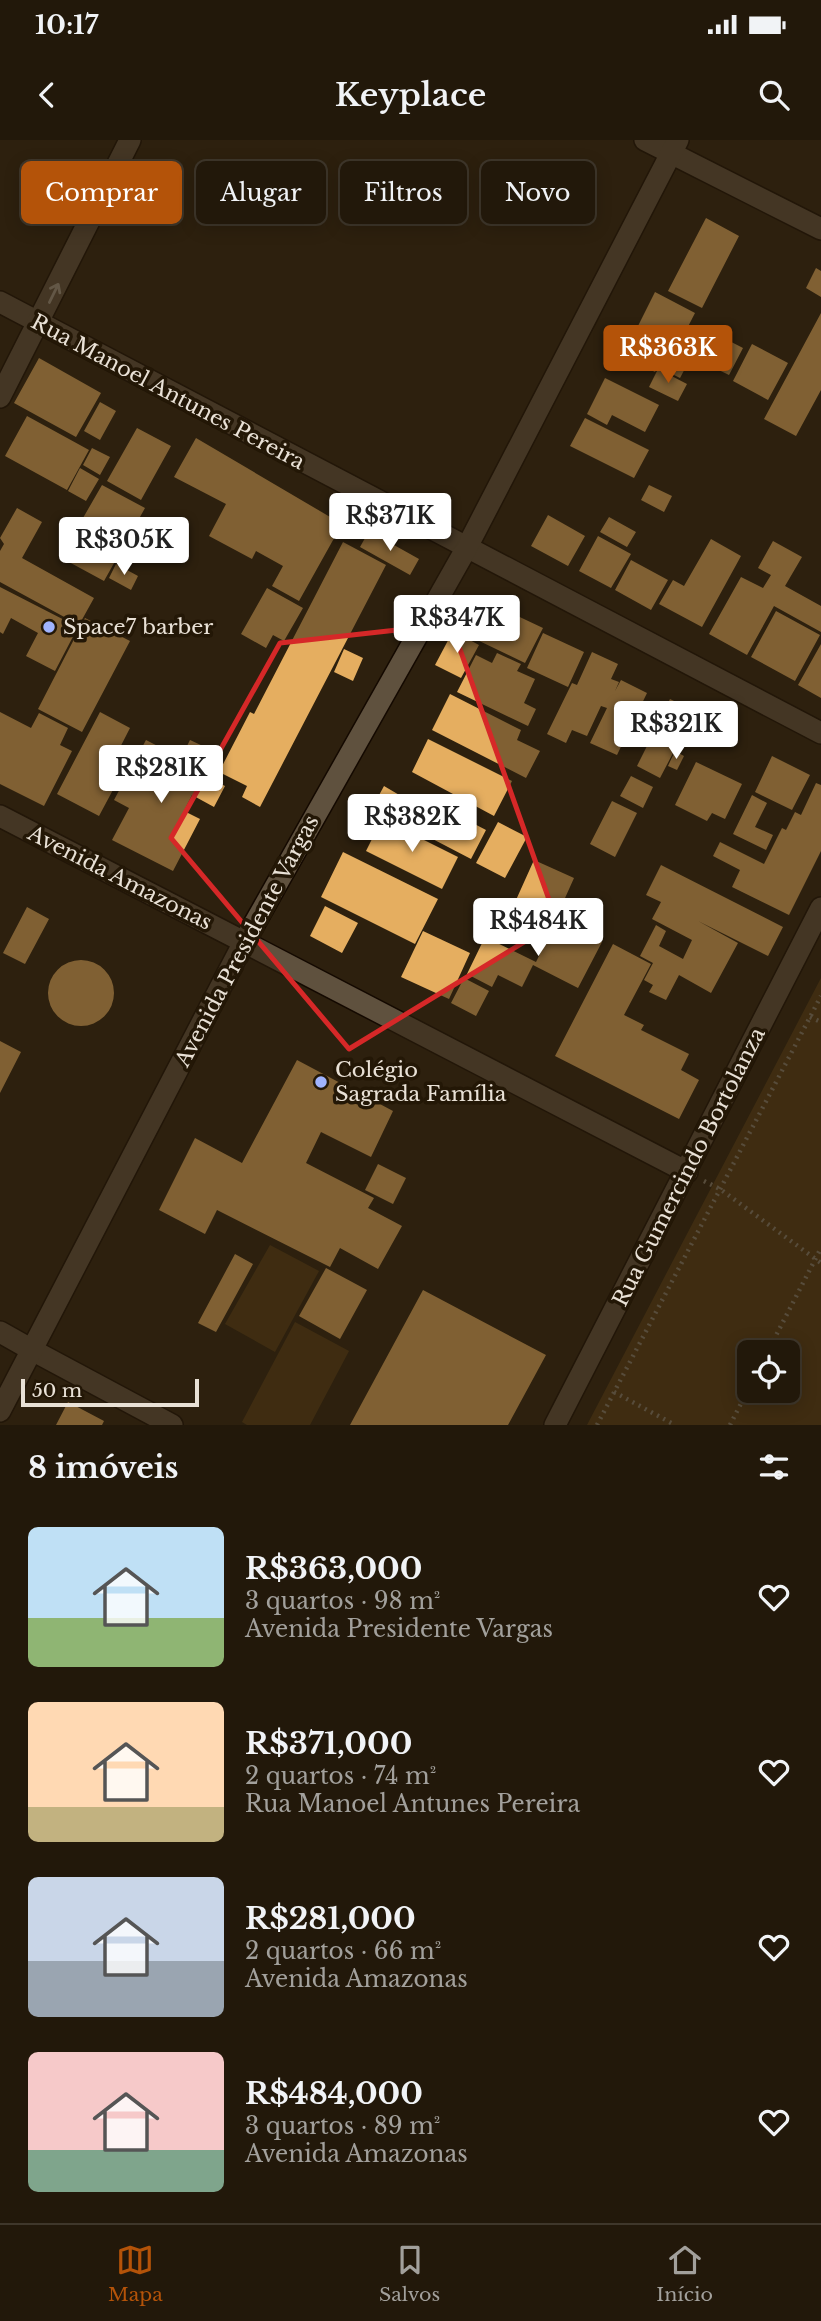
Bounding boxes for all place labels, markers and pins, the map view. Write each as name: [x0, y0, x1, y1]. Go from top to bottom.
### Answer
pin: R$363K: [611, 326, 725, 385]
pin: R$371K: [333, 494, 447, 553]
pin: R$305K: [67, 518, 181, 577]
pin: R$347K: [400, 596, 514, 655]
place label: Space7 barber: [63, 614, 213, 640]
marker: Space7 barber: [41, 619, 57, 635]
pin: R$321K: [619, 702, 733, 761]
pin: R$281K: [104, 746, 218, 805]
pin: R$382K: [355, 794, 469, 854]
pin: R$484K: [481, 898, 595, 958]
place label: Colégio Sagrada Família: [335, 1057, 507, 1107]
marker: Colégio Sagrada Família: [313, 1074, 329, 1090]

